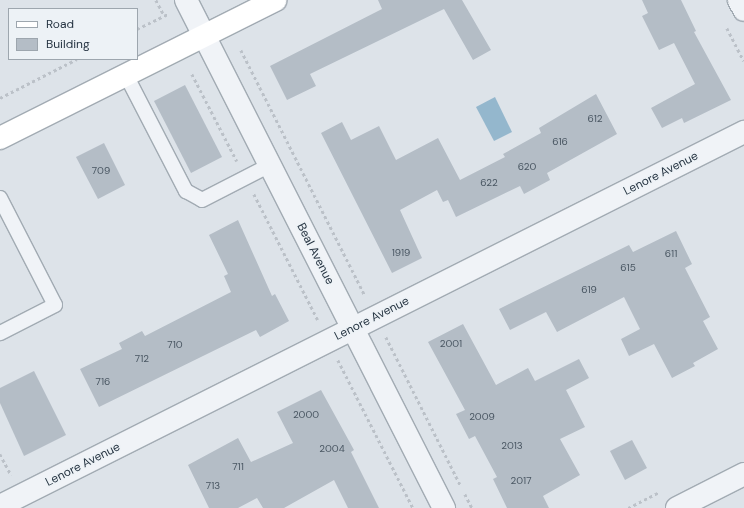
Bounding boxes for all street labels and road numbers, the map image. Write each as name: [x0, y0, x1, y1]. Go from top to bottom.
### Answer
street label: Lenore Avenue: [621, 149, 701, 199]
street label: Beal Avenue: [293, 221, 337, 287]
street label: Lenore Avenue: [332, 294, 412, 344]
street label: Lenore Avenue: [43, 440, 123, 490]

